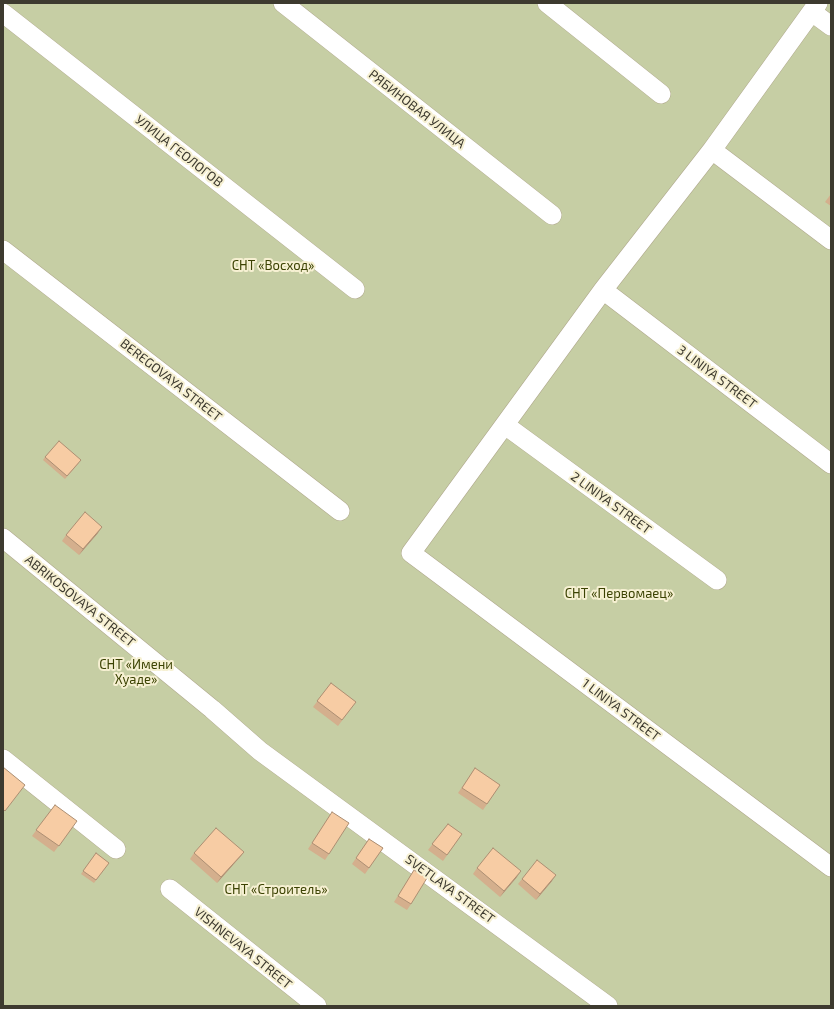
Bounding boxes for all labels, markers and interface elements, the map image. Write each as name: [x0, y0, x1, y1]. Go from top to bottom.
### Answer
street label: РЯБИНОВАЯ УЛИЦА: [366, 67, 468, 151]
street label: УЛИЦА ГЕОЛОГОВ: [132, 112, 226, 190]
park label: СНТ «Восход»: [232, 258, 314, 274]
street label: BEREGOVAYA STREET: [117, 335, 225, 425]
street label: 3 LINIYA STREET: [674, 342, 760, 412]
street label: 2 LINIYA STREET: [568, 469, 654, 537]
street label: ABRIKOSOVAYA STREET: [22, 552, 138, 650]
park label: СНТ «Первомаец»: [565, 586, 673, 602]
park label: СНТ «Имени Хуаде»: [99, 657, 173, 688]
street label: 1 LINIYA STREET: [579, 676, 663, 744]
street label: SVETLAYA STREET: [402, 851, 498, 927]
park label: СНТ «Строитель»: [225, 882, 327, 898]
street label: VISHNEVAYA STREET: [191, 904, 295, 992]

